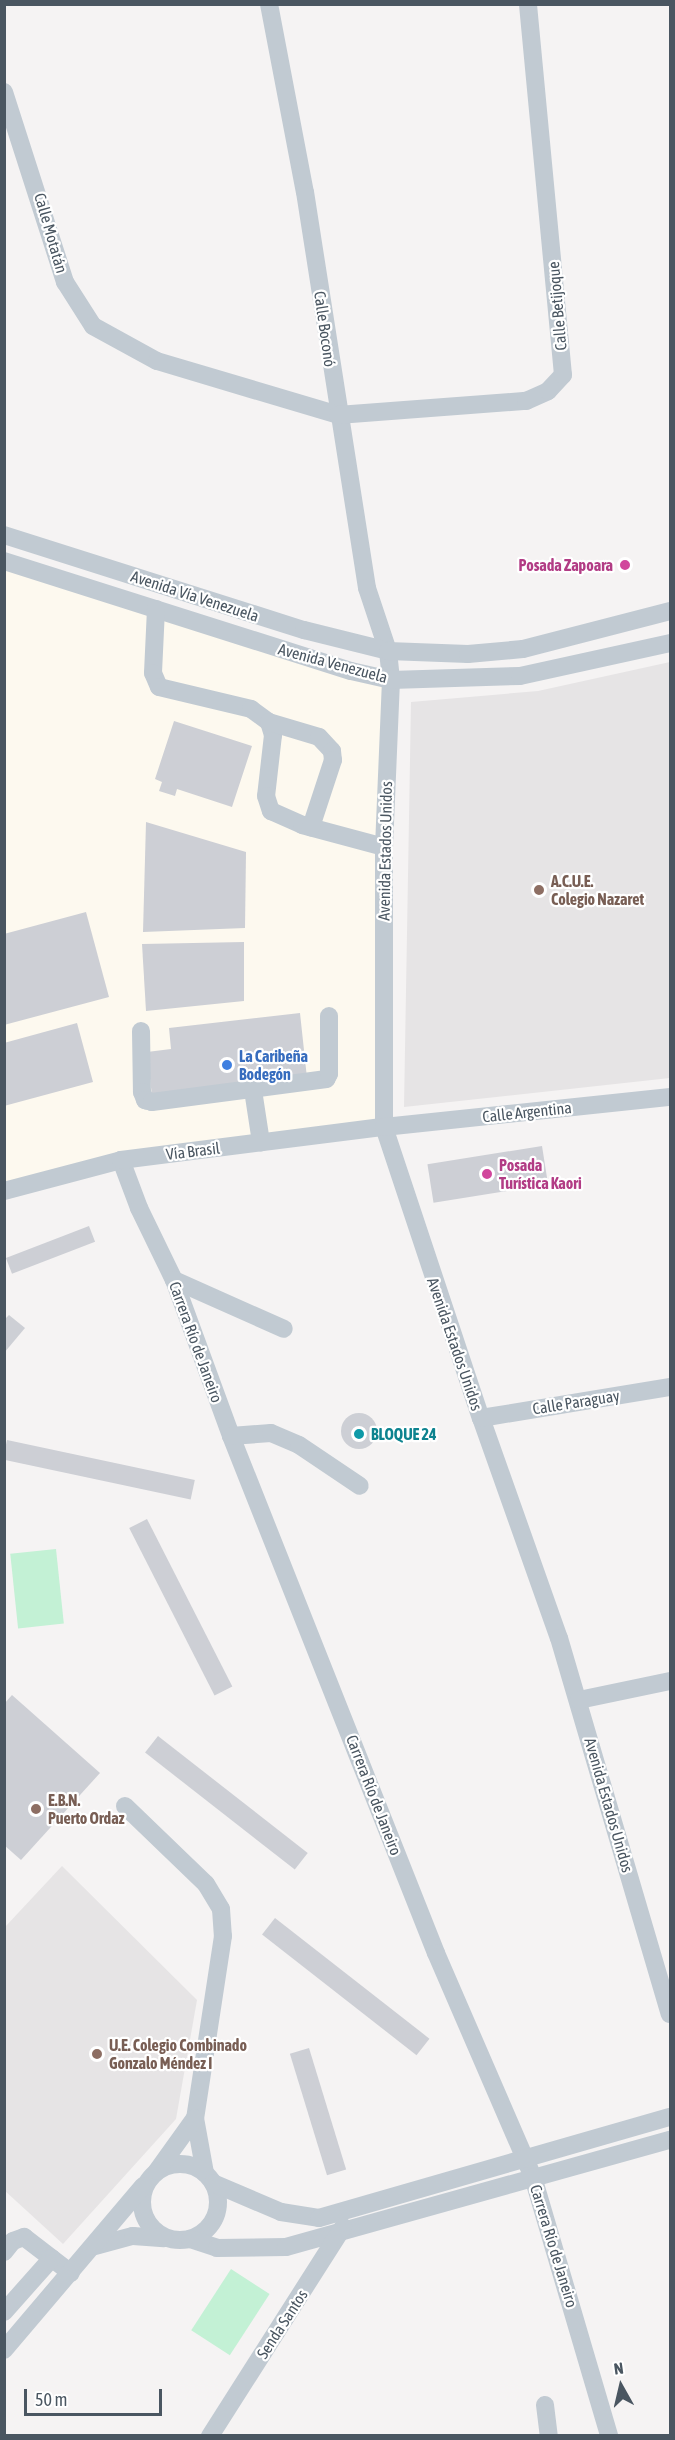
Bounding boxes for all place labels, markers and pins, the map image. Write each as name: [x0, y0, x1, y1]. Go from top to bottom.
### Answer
place label: Posada Zapoara: [518, 555, 613, 575]
marker: Posada Zapoara: [618, 558, 632, 572]
place label: A.C.U.E. Colegio Nazaret: [551, 871, 644, 909]
marker: A.C.U.E. Colegio Nazaret: [532, 883, 546, 897]
place label: La Caribeña Bodegón: [239, 1046, 308, 1084]
marker: La Caribeña Bodegón: [220, 1058, 234, 1072]
place label: Posada Turística Kaori: [499, 1155, 582, 1193]
marker: Posada Turística Kaori: [480, 1167, 494, 1181]
place label: BLOQUE 24: [371, 1424, 437, 1444]
marker: BLOQUE 24: [352, 1427, 366, 1441]
place label: E.B.N. Puerto Ordaz: [48, 1790, 124, 1828]
marker: E.B.N. Puerto Ordaz: [29, 1802, 43, 1816]
place label: U.E. Colegio Combinado Gonzalo Méndez I: [109, 2035, 247, 2073]
marker: U.E. Colegio Combinado Gonzalo Méndez I: [90, 2047, 104, 2061]

